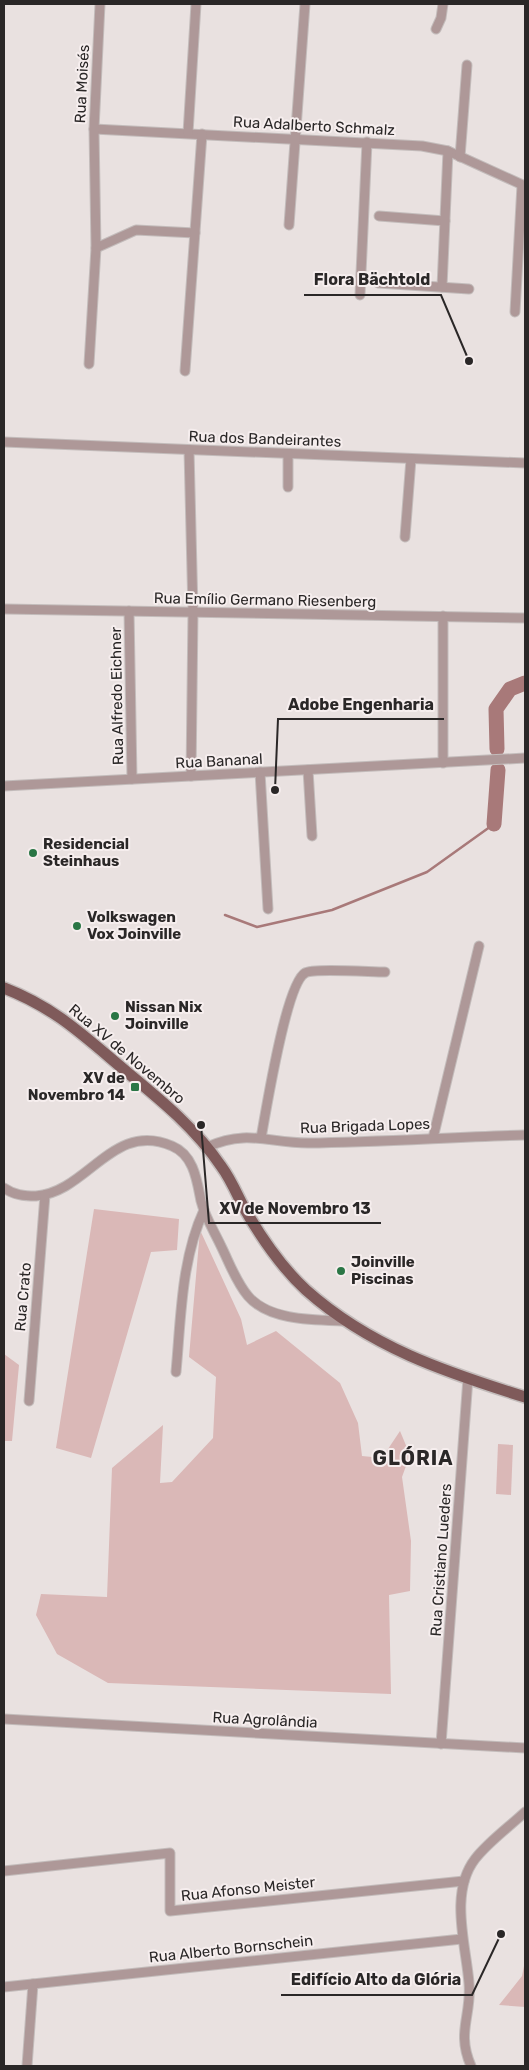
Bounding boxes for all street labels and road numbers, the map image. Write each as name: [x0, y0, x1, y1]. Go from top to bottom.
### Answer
street label: Rua Moisés: [71, 44, 93, 124]
street label: Rua Adalberto Schmalz: [233, 113, 396, 139]
street label: Rua dos Bandeirantes: [188, 427, 342, 451]
street label: Rua Emílio Germano Riesenberg: [154, 589, 376, 611]
street label: Rua Alfredo Eichner: [107, 626, 127, 765]
street label: Rua Bananal: [175, 750, 263, 772]
street label: Rua XV de Novembro: [65, 1000, 189, 1108]
street label: Rua Brigada Lopes: [300, 1115, 431, 1137]
street label: Rua Crato: [11, 1262, 35, 1332]
street label: Rua Cristiano Lueders: [427, 1483, 455, 1637]
street label: Rua Agrolândia: [212, 1708, 318, 1732]
street label: Rua Afonso Meister: [180, 1873, 316, 1905]
street label: Rua Alberto Bornschein: [148, 1931, 314, 1967]

